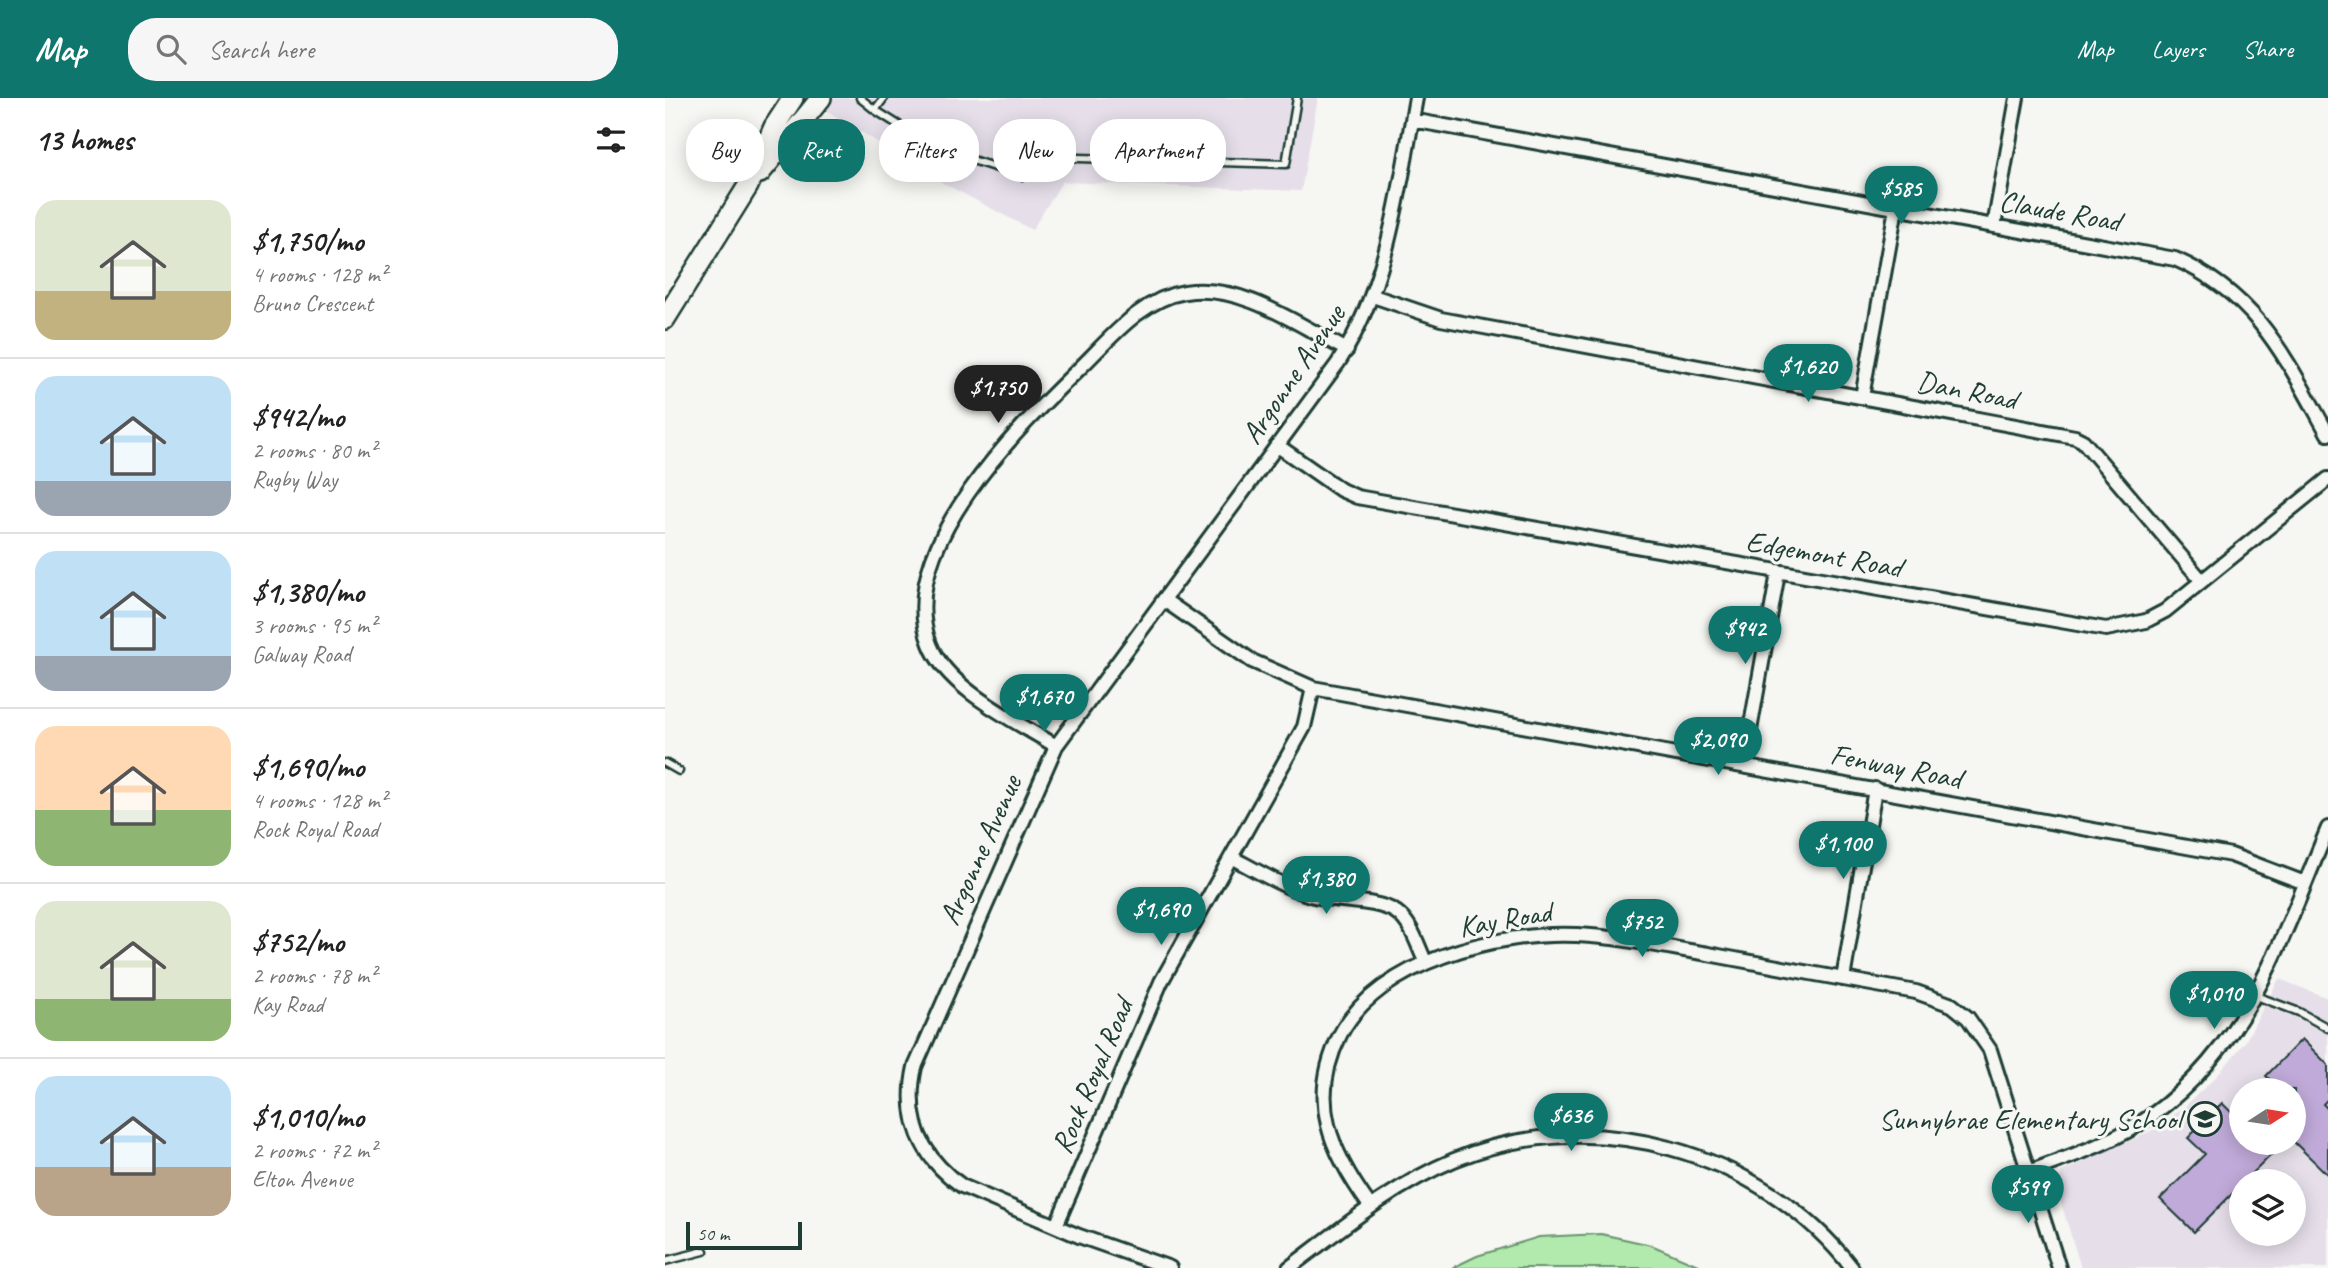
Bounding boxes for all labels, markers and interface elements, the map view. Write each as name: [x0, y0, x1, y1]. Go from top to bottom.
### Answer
search box: [128, 18, 618, 81]
text: Map: [35, 28, 86, 70]
icon: search: [152, 30, 190, 68]
text: Search here: [208, 33, 314, 66]
text: Map: [2077, 34, 2114, 64]
text: Layers: [2152, 34, 2205, 64]
text: Share: [2243, 34, 2293, 64]
chip: Buy: [686, 119, 764, 182]
chip: Rent: [778, 119, 865, 182]
chip: Filters: [879, 119, 979, 182]
chip: New: [993, 119, 1076, 182]
chip: Apartment: [1090, 119, 1226, 182]
text: 13 homes: [35, 121, 133, 159]
icon: filters: [592, 121, 630, 159]
pin: $585: [1860, 166, 1942, 226]
text: $585: [1881, 174, 1921, 203]
street label: Claude Road: [1996, 182, 2128, 241]
text: $1,750/mo: [252, 222, 363, 260]
icon: home: [91, 228, 175, 312]
text: 4 rooms · 128 m²: [252, 260, 387, 289]
text: Bruno Crescent: [252, 289, 373, 318]
street label: Argonne Avenue: [1233, 295, 1355, 451]
pin: $1,620: [1751, 344, 1865, 404]
text: $1,620: [1780, 352, 1836, 381]
street label: Dan Road: [1914, 362, 2024, 419]
pin: $1,750: [941, 366, 1055, 425]
text: $1,750: [970, 373, 1026, 402]
text: $942/mo: [252, 398, 344, 436]
icon: home: [91, 404, 175, 488]
text: 2 rooms · 80 m²: [252, 436, 376, 465]
text: Rugby Way: [252, 465, 337, 494]
street label: Edgemont Road: [1743, 522, 1909, 587]
text: $1,380/mo: [252, 573, 364, 611]
icon: home: [91, 579, 175, 663]
pin: $942: [1704, 606, 1786, 666]
text: 3 rooms · 95 m²: [252, 611, 376, 640]
text: $942: [1724, 614, 1766, 643]
text: Galway Road: [252, 640, 351, 669]
pin: $1,670: [987, 674, 1101, 734]
text: $1,670: [1016, 682, 1072, 711]
pin: $2,090: [1661, 718, 1775, 777]
text: $2,090: [1690, 725, 1746, 754]
street label: Fenway Road: [1827, 735, 1969, 798]
text: $1,690/mo: [252, 748, 364, 786]
icon: home: [91, 754, 175, 838]
street label: Argonne Avenue: [930, 767, 1031, 931]
text: 4 rooms · 128 m²: [252, 786, 387, 815]
text: Rock Royal Road: [252, 815, 378, 844]
pin: $1,100: [1786, 822, 1900, 881]
text: $1,100: [1815, 829, 1871, 858]
pin: $1,380: [1269, 856, 1383, 916]
text: $1,380: [1298, 864, 1354, 893]
pin: $1,690: [1104, 888, 1218, 947]
street label: Kay Road: [1456, 891, 1558, 946]
text: $1,690: [1133, 895, 1189, 924]
pin: $752: [1601, 900, 1683, 959]
text: $752: [1622, 907, 1662, 936]
text: $752/mo: [252, 923, 344, 961]
icon: home: [91, 929, 175, 1013]
text: 2 rooms · 78 m²: [252, 961, 376, 990]
pin: $1,010: [2157, 972, 2271, 1031]
text: $1,010: [2186, 979, 2242, 1008]
street label: Rock Royal Road: [1042, 989, 1143, 1159]
text: Kay Road: [252, 990, 324, 1019]
north arrow: [2229, 1078, 2307, 1155]
map controls: [2229, 1078, 2306, 1246]
pin: $636: [1530, 1094, 1612, 1153]
text: $1,010/mo: [252, 1098, 364, 1136]
place label: Sunnybrae Elementary School: [1879, 1100, 2186, 1138]
school or university icon: Sunnybrae Elementary School: [2186, 1100, 2224, 1138]
text: $636: [1550, 1101, 1592, 1130]
icon: home: [91, 1104, 175, 1188]
text: 2 rooms · 72 m²: [252, 1136, 376, 1165]
text: Elton Avenue: [252, 1165, 353, 1194]
pin: $599: [1987, 1166, 2069, 1225]
button: layers: [2229, 1169, 2306, 1246]
text: $599: [2008, 1173, 2048, 1202]
scale bar: [686, 1219, 801, 1251]
text: 50 m: [697, 1222, 729, 1246]

